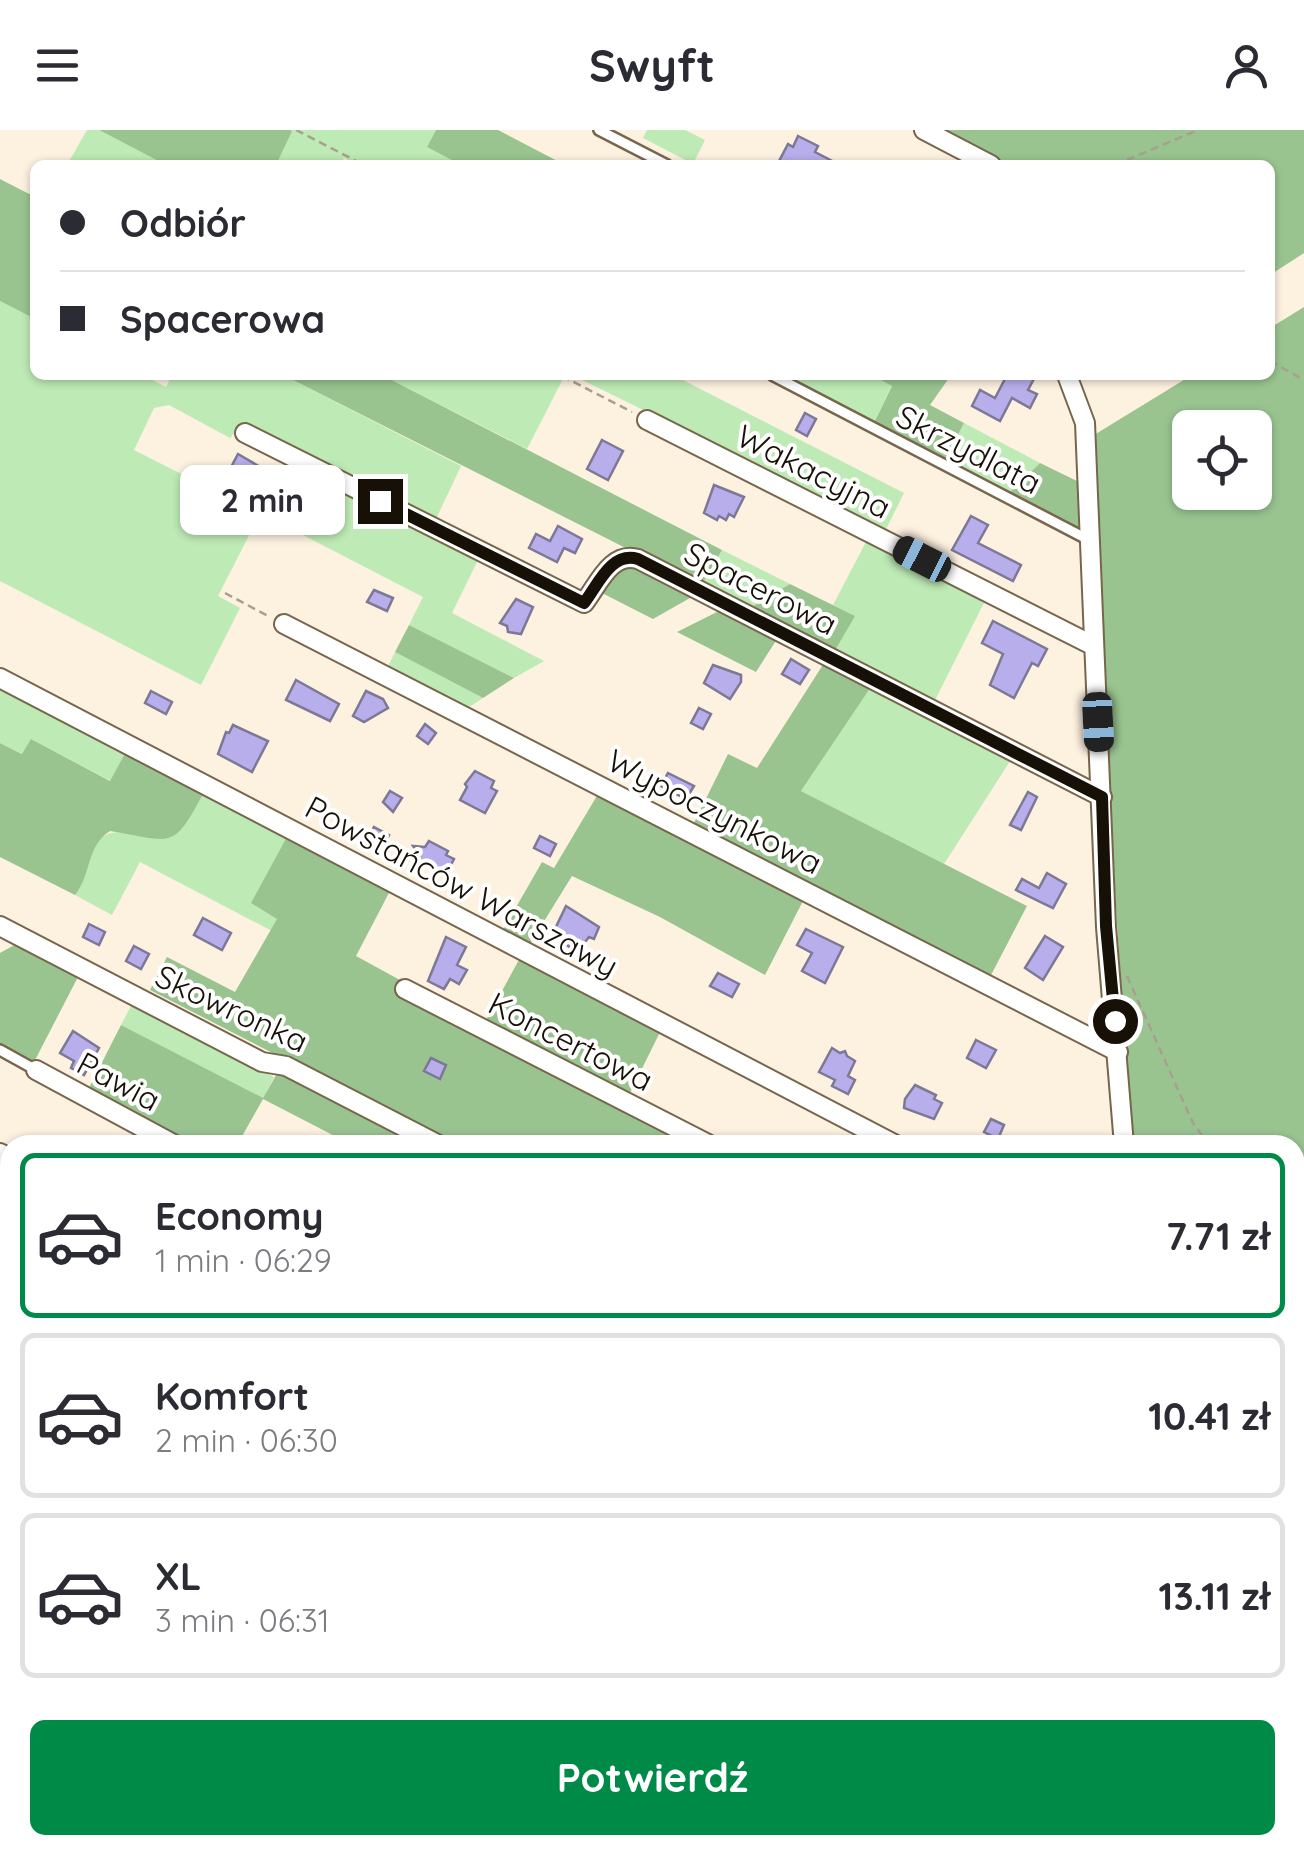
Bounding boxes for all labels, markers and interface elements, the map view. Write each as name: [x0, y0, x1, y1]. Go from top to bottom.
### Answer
text: Swyft: [589, 37, 715, 93]
icon: menu: [30, 38, 85, 93]
icon: person: [1219, 38, 1274, 93]
text: Odbiór: [120, 199, 246, 247]
text: Spacerowa: [120, 295, 325, 343]
street label: Skrzydlata: [890, 396, 1048, 502]
map controls: [1172, 410, 1272, 510]
button: locate: [1172, 410, 1272, 510]
street label: Wakacyjna: [730, 415, 898, 527]
callout: 2 min: [180, 466, 345, 536]
route end: [358, 479, 403, 524]
text: 2 min: [221, 480, 304, 520]
car: [888, 532, 956, 586]
street label: Spacerowa: [678, 533, 844, 643]
car: [1081, 691, 1115, 753]
street label: Wypoczynkowa: [601, 740, 829, 882]
street label: Powstańców Warszawy: [299, 787, 625, 985]
street label: Skowronka: [149, 955, 315, 1061]
street label: Koncertowa: [482, 982, 660, 1100]
route start: [1093, 999, 1138, 1044]
street label: Pawia: [71, 1043, 167, 1119]
icon: car: [35, 1191, 125, 1281]
text: Economy: [155, 1192, 324, 1240]
text: 7.71 zł: [1166, 1212, 1270, 1260]
text: 1 min · 06:29: [155, 1240, 332, 1280]
icon: car: [35, 1371, 125, 1461]
text: Komfort: [155, 1372, 309, 1420]
text: 10.41 zł: [1148, 1392, 1270, 1440]
text: 2 min · 06:30: [155, 1420, 338, 1460]
icon: car: [35, 1551, 125, 1641]
text: XL: [155, 1552, 201, 1600]
text: 13.11 zł: [1158, 1572, 1270, 1620]
text: 3 min · 06:31: [155, 1600, 330, 1640]
button: Potwierdź: [30, 1720, 1275, 1835]

